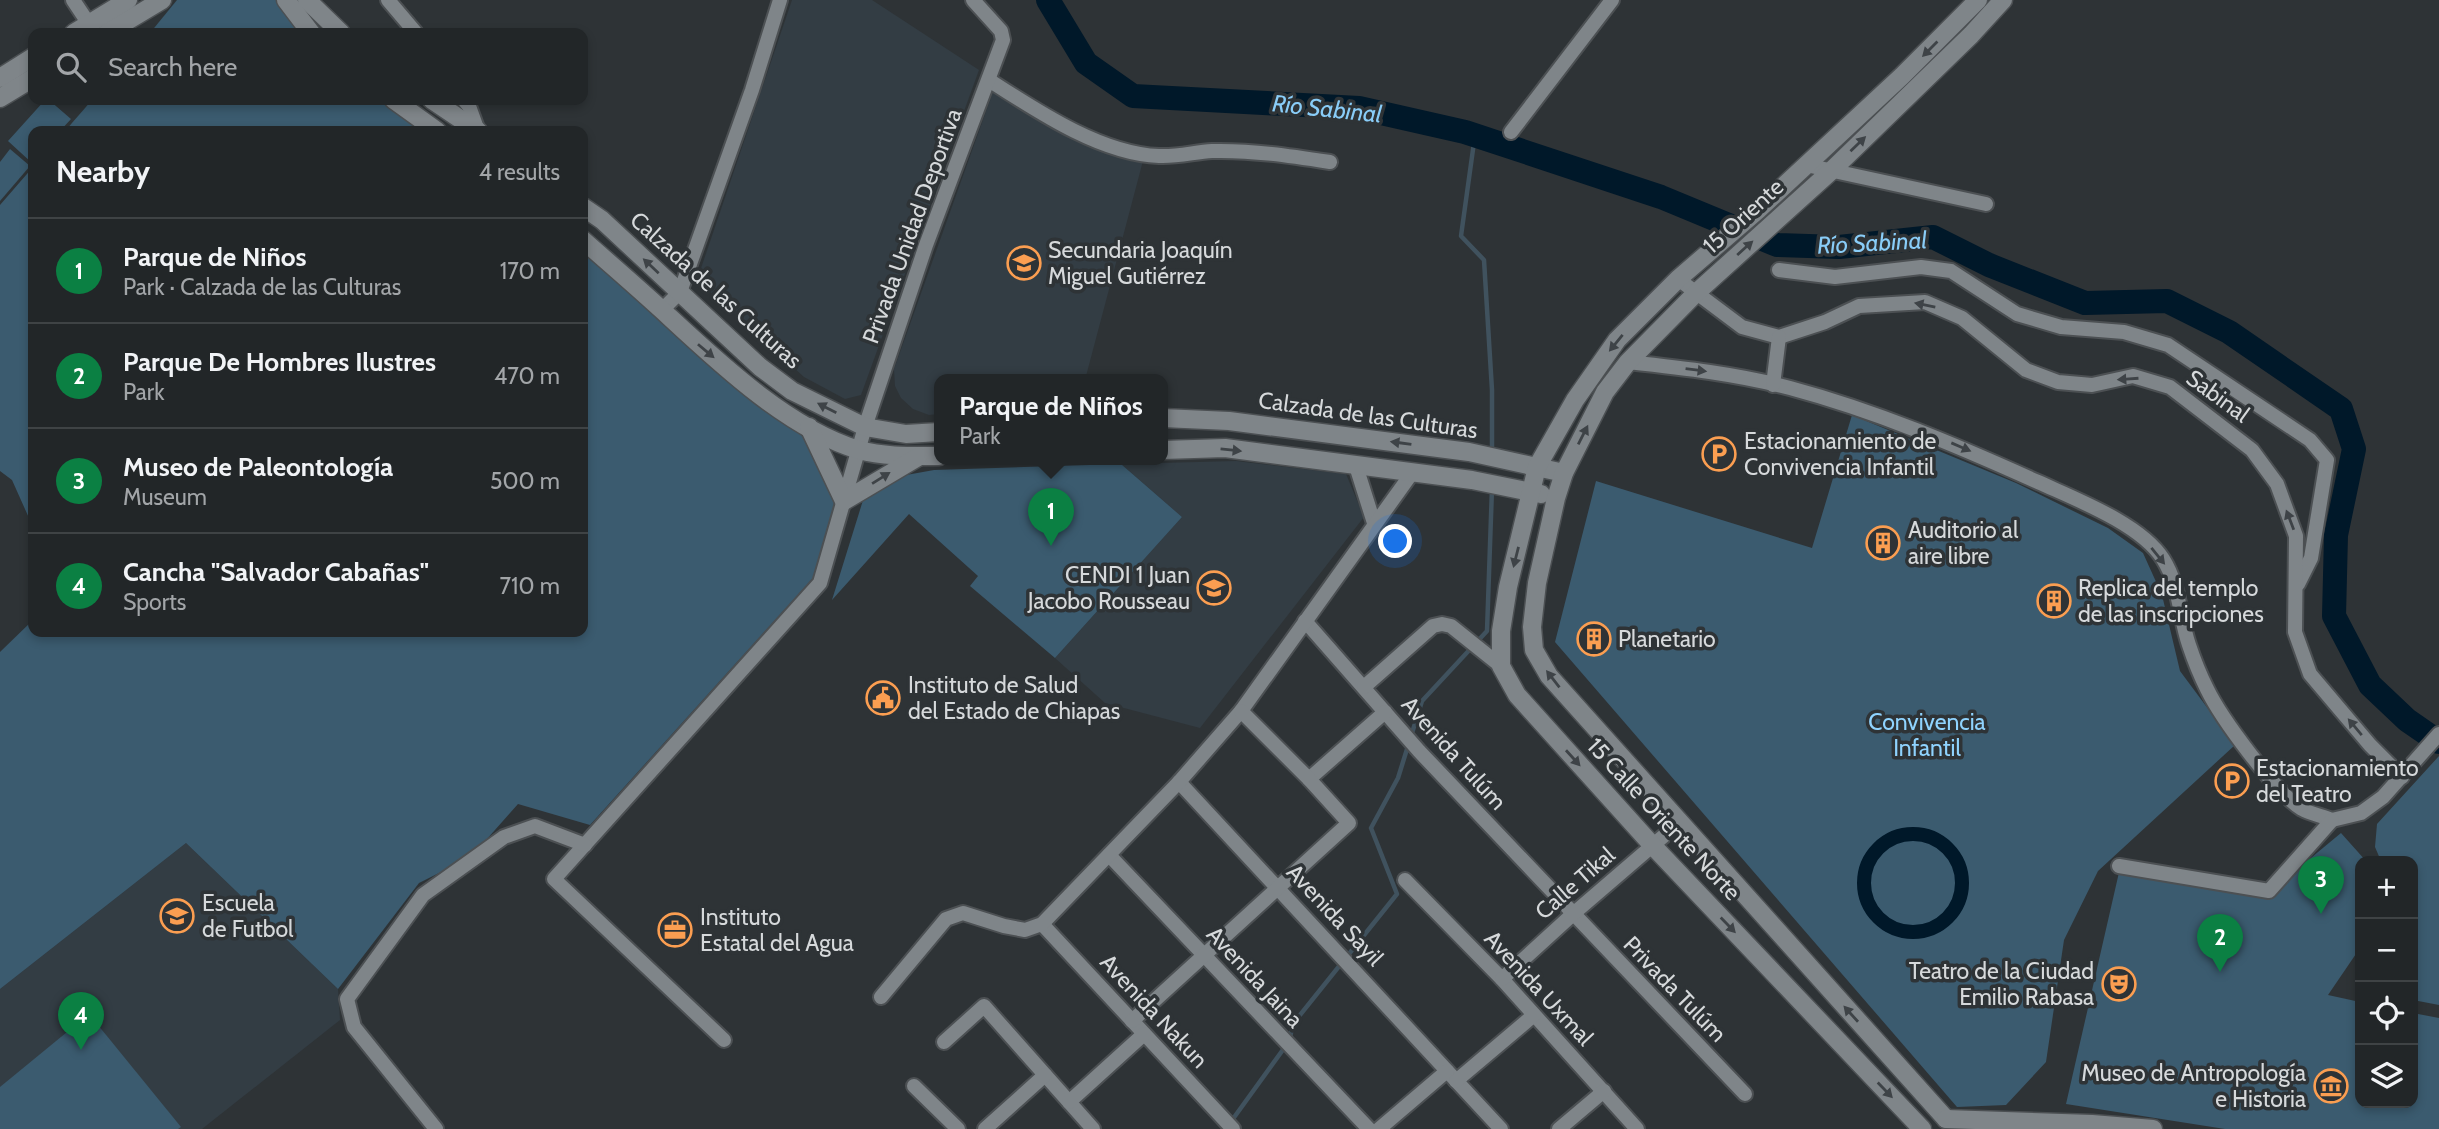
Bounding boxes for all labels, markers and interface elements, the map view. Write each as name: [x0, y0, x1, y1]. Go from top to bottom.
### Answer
search box: [28, 28, 588, 105]
one-way arrow: [1921, 40, 1938, 57]
icon: search: [52, 48, 90, 86]
text: Search here: [108, 51, 237, 83]
water label: Río Sabinal: [1271, 88, 1384, 129]
street label: Privada Unidad Deportiva: [856, 105, 968, 347]
one-way arrow: [1849, 137, 1866, 153]
text: Nearby: [56, 153, 150, 190]
text: 4 results: [479, 158, 560, 186]
street label: 15 Oriente: [1697, 172, 1789, 259]
street label: Calzada de las Culturas: [625, 206, 807, 374]
water label: Río Sabinal: [1816, 225, 1928, 260]
place label: Secundaria Joaquín Miguel Gutiérrez: [1048, 236, 1233, 290]
one-way arrow: [1736, 240, 1754, 256]
text: Parque de Niños: [123, 241, 307, 273]
school or university icon: Secundaria Joaquín Miguel Gutiérrez: [1005, 244, 1043, 282]
text: 1: [75, 257, 83, 285]
text: 170 m: [500, 257, 560, 285]
one-way arrow: [643, 258, 660, 274]
text: Park · Calzada de las Culturas: [123, 273, 401, 301]
one-way arrow: [1914, 299, 1936, 310]
one-way arrow: [1609, 335, 1624, 352]
one-way arrow: [698, 343, 715, 358]
text: Parque De Hombres Ilustres: [123, 346, 436, 378]
text: 2: [73, 362, 85, 390]
text: 470 m: [494, 362, 560, 390]
street label: Sabinal: [2181, 364, 2256, 429]
one-way arrow: [1685, 365, 1707, 376]
one-way arrow: [2117, 373, 2139, 384]
popup: [934, 374, 1168, 465]
text: Park: [123, 378, 164, 406]
street label: Calzada de las Culturas: [1257, 386, 1479, 444]
text: Parque de Niños: [959, 390, 1143, 422]
one-way arrow: [817, 403, 837, 414]
text: Park: [959, 422, 1001, 450]
one-way arrow: [1576, 425, 1588, 445]
place label: Estacionamiento de Convivencia Infantil: [1744, 427, 1937, 481]
parking icon: Estacionamiento de Convivencia Infantil: [1700, 435, 1738, 473]
one-way arrow: [1390, 438, 1412, 449]
one-way arrow: [1950, 442, 1971, 453]
one-way arrow: [1220, 445, 1242, 456]
text: Museo de Paleontología: [123, 451, 393, 483]
text: 3: [73, 467, 85, 495]
text: 500 m: [490, 467, 560, 495]
one-way arrow: [871, 472, 890, 484]
text: Museum: [123, 483, 207, 511]
pin: 1: [1028, 488, 1074, 546]
one-way arrow: [2284, 510, 2295, 531]
place label: Auditorio al aire libre: [1908, 516, 2019, 570]
your location: [1378, 524, 1412, 558]
building icon: Auditorio al aire libre: [1864, 524, 1902, 562]
one-way arrow: [1510, 546, 1521, 568]
one-way arrow: [2151, 546, 2166, 564]
text: Cancha "Salvador Cabañas": [123, 556, 429, 588]
place label: CENDI 1 Juan Jacobo Rousseau: [1027, 561, 1190, 615]
school or university icon: CENDI 1 Juan Jacobo Rousseau: [1195, 569, 1233, 607]
text: 4: [72, 572, 86, 600]
text: 710 m: [500, 572, 560, 600]
place label: Replica del templo de las inscripciones: [2078, 574, 2264, 628]
building icon: Replica del templo de las inscripciones: [2035, 582, 2073, 620]
text: Sports: [123, 588, 186, 616]
building icon: Planetario: [1575, 620, 1613, 658]
place label: Planetario: [1618, 625, 1716, 653]
place label: Instituto de Salud del Estado de Chiapas: [908, 671, 1120, 725]
one-way arrow: [1546, 671, 1561, 689]
public building icon: Instituto de Salud del Estado de Chiapas: [864, 679, 902, 717]
street label: Avenida Tulúm: [1396, 691, 1512, 815]
park label: Convivencia Infantil: [1868, 708, 1986, 762]
one-way arrow: [2348, 719, 2363, 736]
street label: 15 Calle Oriente Norte: [1581, 732, 1747, 906]
one-way arrow: [1565, 749, 1581, 766]
place label: Estacionamiento del Teatro: [2256, 754, 2419, 808]
parking icon: Estacionamiento del Teatro: [2213, 762, 2251, 800]
street label: Calle Tikal: [1529, 840, 1621, 925]
pin: 3: [2298, 856, 2344, 914]
map controls: [2355, 856, 2418, 1108]
button: +: [2355, 856, 2418, 919]
street label: Avenida Sayil: [1281, 858, 1390, 972]
place label: Escuela de Futbol: [202, 889, 294, 943]
school or university icon: Escuela de Futbol: [158, 897, 196, 935]
place label: Instituto Estatal del Agua: [700, 903, 854, 957]
office icon: Instituto Estatal del Agua: [656, 911, 694, 949]
pin: 2: [2197, 914, 2243, 972]
one-way arrow: [1719, 916, 1736, 933]
button: −: [2355, 919, 2418, 982]
street label: Avenida Jaina: [1201, 920, 1309, 1034]
street label: Avenida Uxmal: [1479, 925, 1600, 1052]
street label: Privada Tulúm: [1618, 930, 1732, 1048]
street label: Avenida Nakun: [1094, 948, 1214, 1074]
place label: Teatro de la Ciudad Emilio Rabasa: [1909, 957, 2094, 1011]
theatre icon: Teatro de la Ciudad Emilio Rabasa: [2100, 965, 2138, 1003]
button: locate: [2355, 982, 2418, 1045]
pin: 4: [58, 992, 104, 1050]
one-way arrow: [1843, 1005, 1859, 1023]
button: layers: [2355, 1045, 2418, 1108]
place label: Museo de Antropología e Historia: [2081, 1059, 2306, 1113]
museum icon: Museo de Antropología e Historia: [2312, 1067, 2350, 1105]
one-way arrow: [1876, 1081, 1893, 1098]

